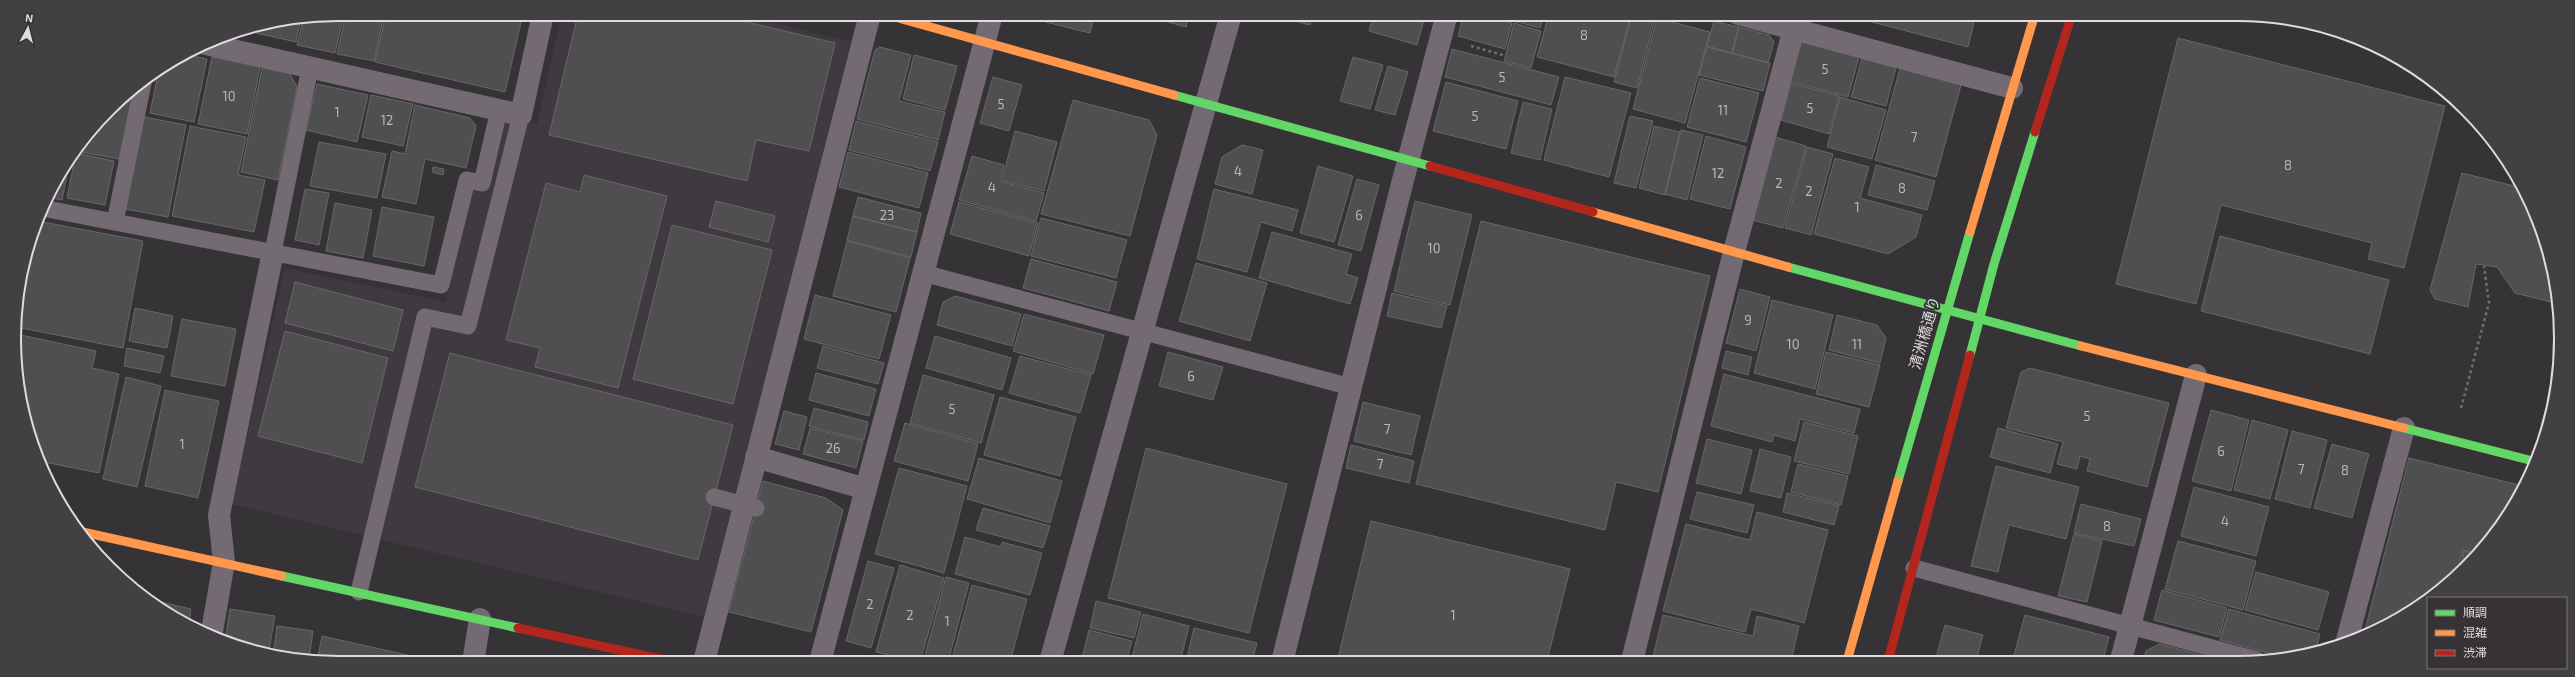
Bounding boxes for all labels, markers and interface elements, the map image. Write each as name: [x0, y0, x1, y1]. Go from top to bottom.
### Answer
north arrow: [8, 8, 48, 48]
text: N: [25, 11, 34, 25]
house number: 8: [1580, 27, 1588, 43]
house number: 5: [1822, 61, 1829, 77]
house number: 5: [1499, 69, 1506, 85]
house number: 10: [222, 88, 236, 104]
house number: 5: [998, 96, 1005, 112]
house number: 5: [1807, 100, 1814, 116]
house number: 11: [1718, 102, 1728, 118]
house number: 1: [334, 104, 340, 120]
house number: 5: [1472, 108, 1479, 124]
house number: 12: [381, 112, 393, 128]
house number: 7: [1911, 129, 1918, 145]
house number: 8: [2284, 157, 2292, 173]
house number: 4: [1234, 163, 1242, 179]
house number: 12: [1712, 165, 1724, 181]
house number: 2: [1775, 175, 1783, 191]
house number: 4: [988, 179, 996, 195]
house number: 8: [1898, 180, 1906, 196]
house number: 2: [1805, 183, 1813, 199]
house number: 1: [1854, 199, 1860, 215]
house number: 23: [880, 207, 894, 223]
house number: 6: [1355, 207, 1363, 223]
house number: 10: [1427, 240, 1441, 256]
street label: 清洲橋通り: [1905, 294, 1943, 371]
house number: 9: [1744, 312, 1752, 328]
house number: 10: [1786, 336, 1800, 352]
house number: 11: [1852, 336, 1862, 352]
house number: 6: [1187, 368, 1195, 384]
house number: 5: [949, 401, 956, 417]
house number: 5: [2084, 408, 2091, 424]
house number: 7: [1384, 421, 1391, 437]
house number: 1: [179, 436, 185, 452]
house number: 26: [826, 440, 840, 456]
house number: 6: [2217, 443, 2225, 459]
house number: 7: [1377, 456, 1384, 472]
house number: 7: [2298, 461, 2305, 477]
house number: 8: [2341, 462, 2349, 478]
house number: 4: [2221, 513, 2229, 529]
house number: 8: [2103, 518, 2111, 534]
house number: 2: [866, 596, 874, 612]
legend: [2427, 597, 2567, 669]
text: 順調: [2463, 605, 2487, 619]
house number: 2: [906, 607, 914, 623]
house number: 1: [1450, 607, 1456, 623]
house number: 1: [944, 613, 950, 629]
text: 混雑: [2463, 625, 2487, 639]
text: 渋滞: [2463, 645, 2487, 659]

